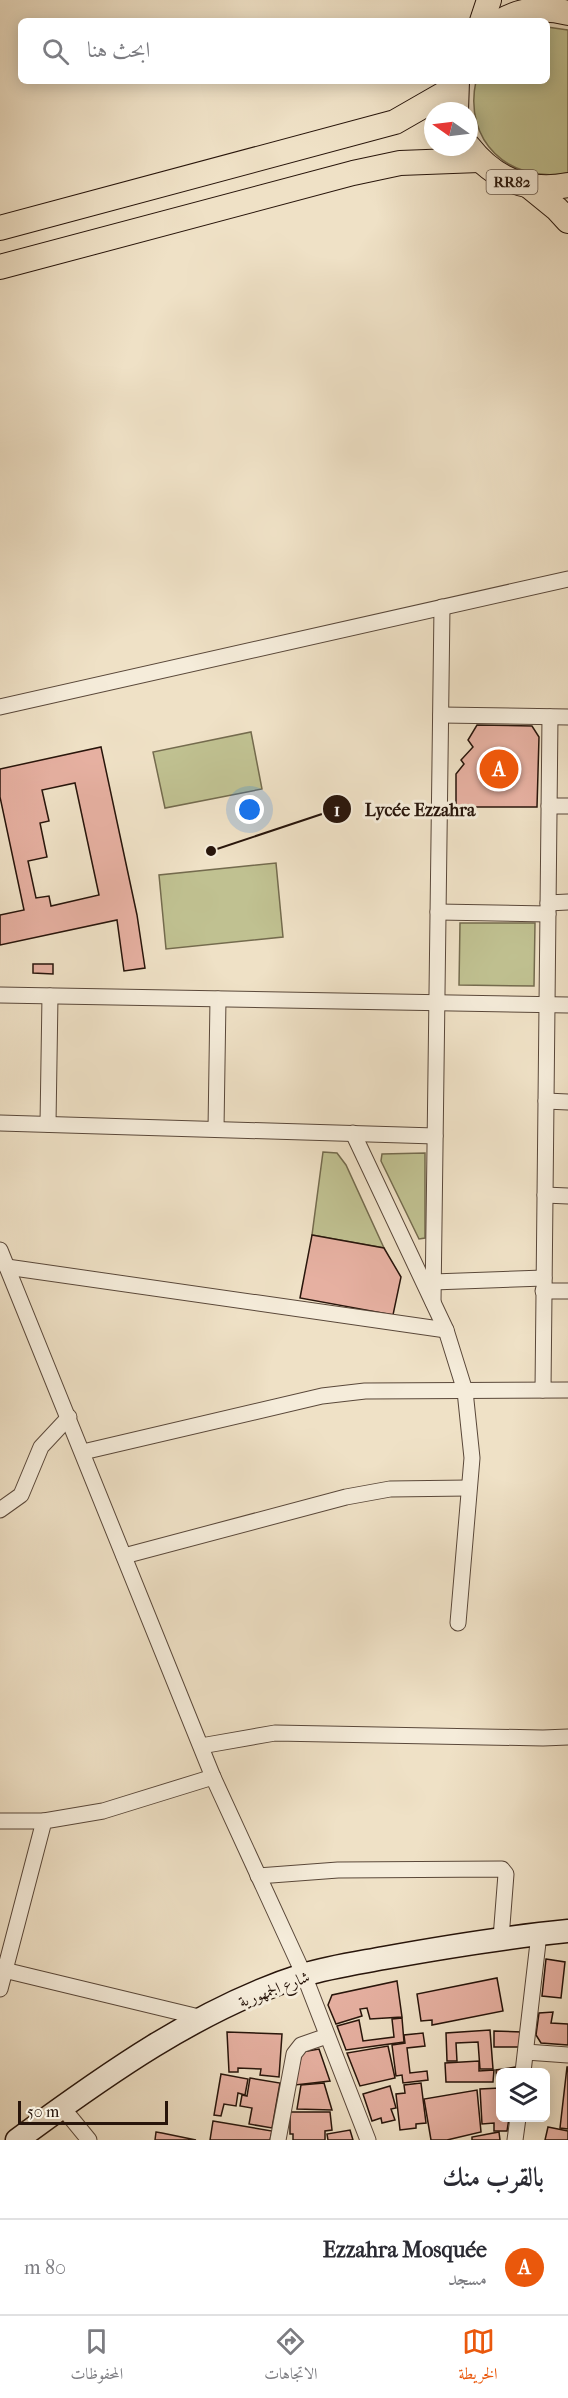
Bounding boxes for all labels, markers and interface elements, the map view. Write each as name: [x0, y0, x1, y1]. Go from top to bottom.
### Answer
search box: [18, 18, 550, 84]
icon: search: [39, 35, 72, 68]
text: ابحث هنا: [87, 37, 150, 63]
north arrow: [424, 102, 478, 156]
road number: RR82: [486, 170, 538, 194]
pin: A: [480, 746, 518, 792]
callout: Lycée Ezzahra: [322, 791, 487, 827]
your location: [235, 795, 264, 824]
text: 1: [334, 800, 340, 821]
text: Lycée Ezzahra: [365, 800, 476, 821]
street label: شارع الجمهورية: [236, 1967, 313, 2015]
map controls: [496, 2068, 550, 2122]
button: layers: [496, 2068, 550, 2122]
scale bar: [18, 2098, 168, 2126]
text: 50 m: [27, 2102, 59, 2121]
text: بالقرب منك: [442, 2162, 544, 2193]
text: Ezzahra Mosquée: [323, 2237, 487, 2263]
text: 80 m: [24, 2256, 66, 2279]
text: A: [518, 2256, 531, 2279]
text: مسجد: [448, 2267, 487, 2290]
tab: المحفوظات: [71, 2325, 123, 2389]
tab: الاتجاهات: [264, 2325, 318, 2389]
tab: الخريطة: [459, 2325, 498, 2389]

